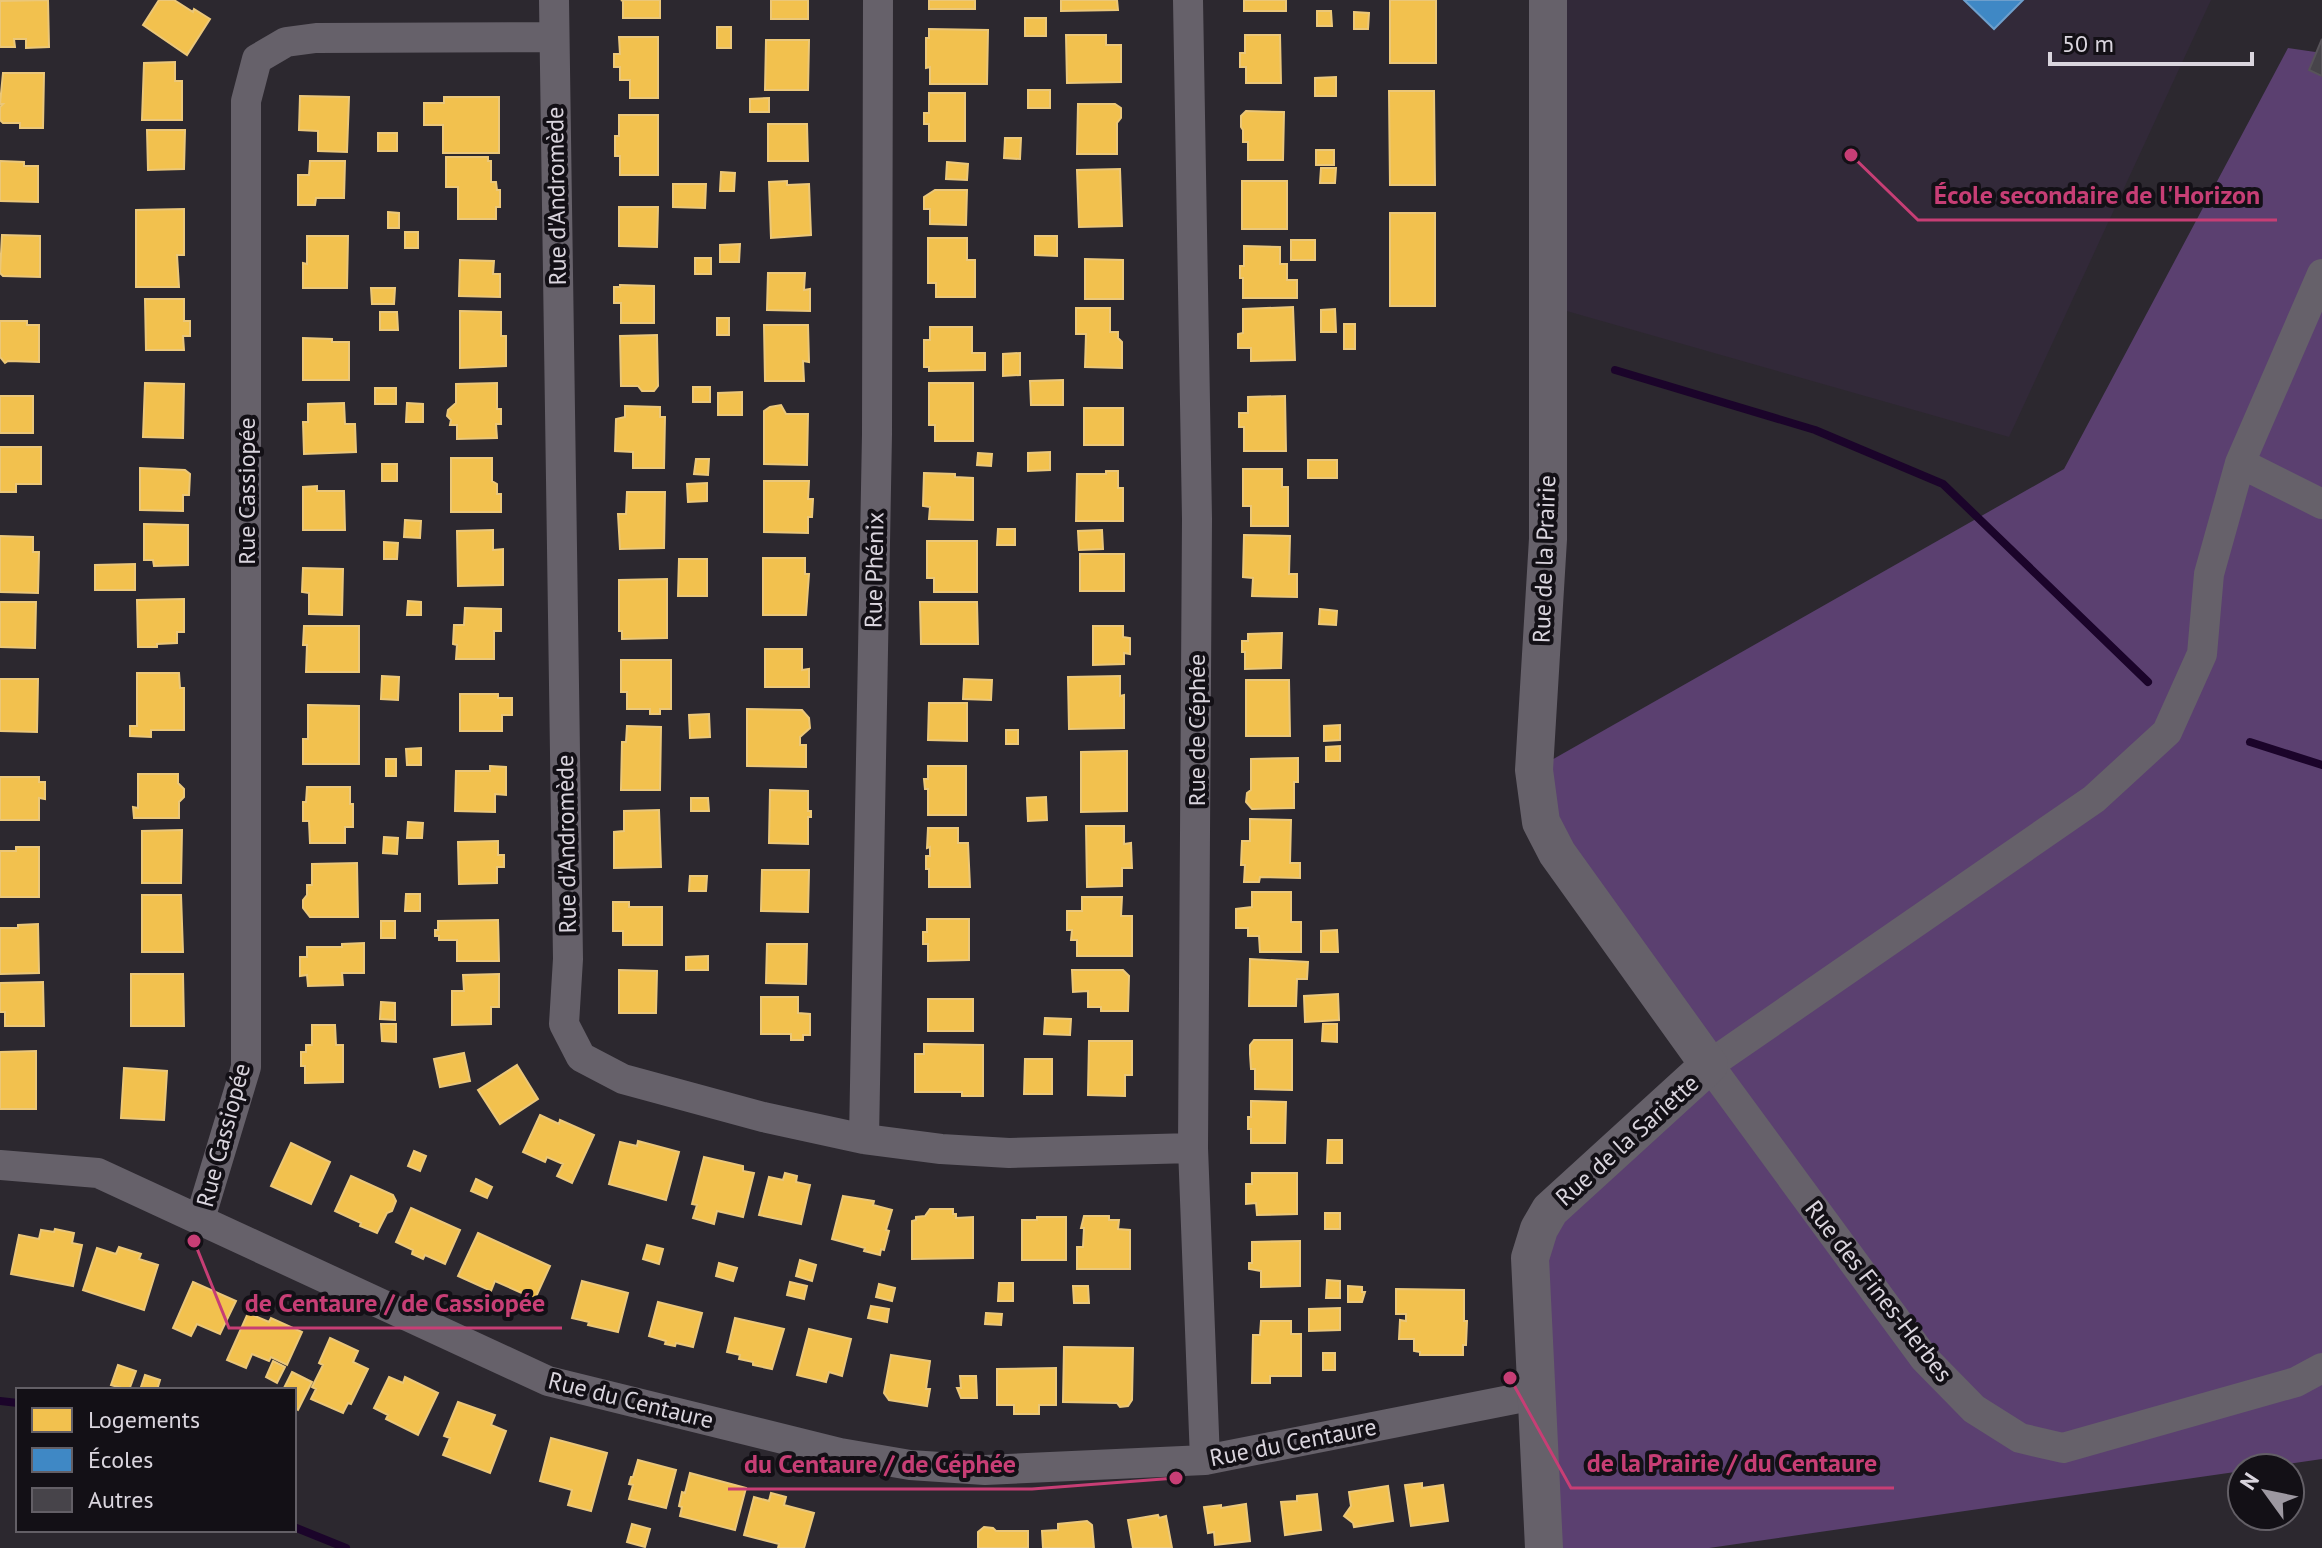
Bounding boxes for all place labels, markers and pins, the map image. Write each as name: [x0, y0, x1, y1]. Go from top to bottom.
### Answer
callout: École secondaire de l'Horizon: [1918, 170, 2277, 220]
callout: de Centaure / de Cassiopée: [229, 1278, 562, 1328]
callout: de la Prairie / du Centaure: [1571, 1438, 1894, 1488]
callout: du Centaure / de Céphée: [728, 1439, 1032, 1489]

